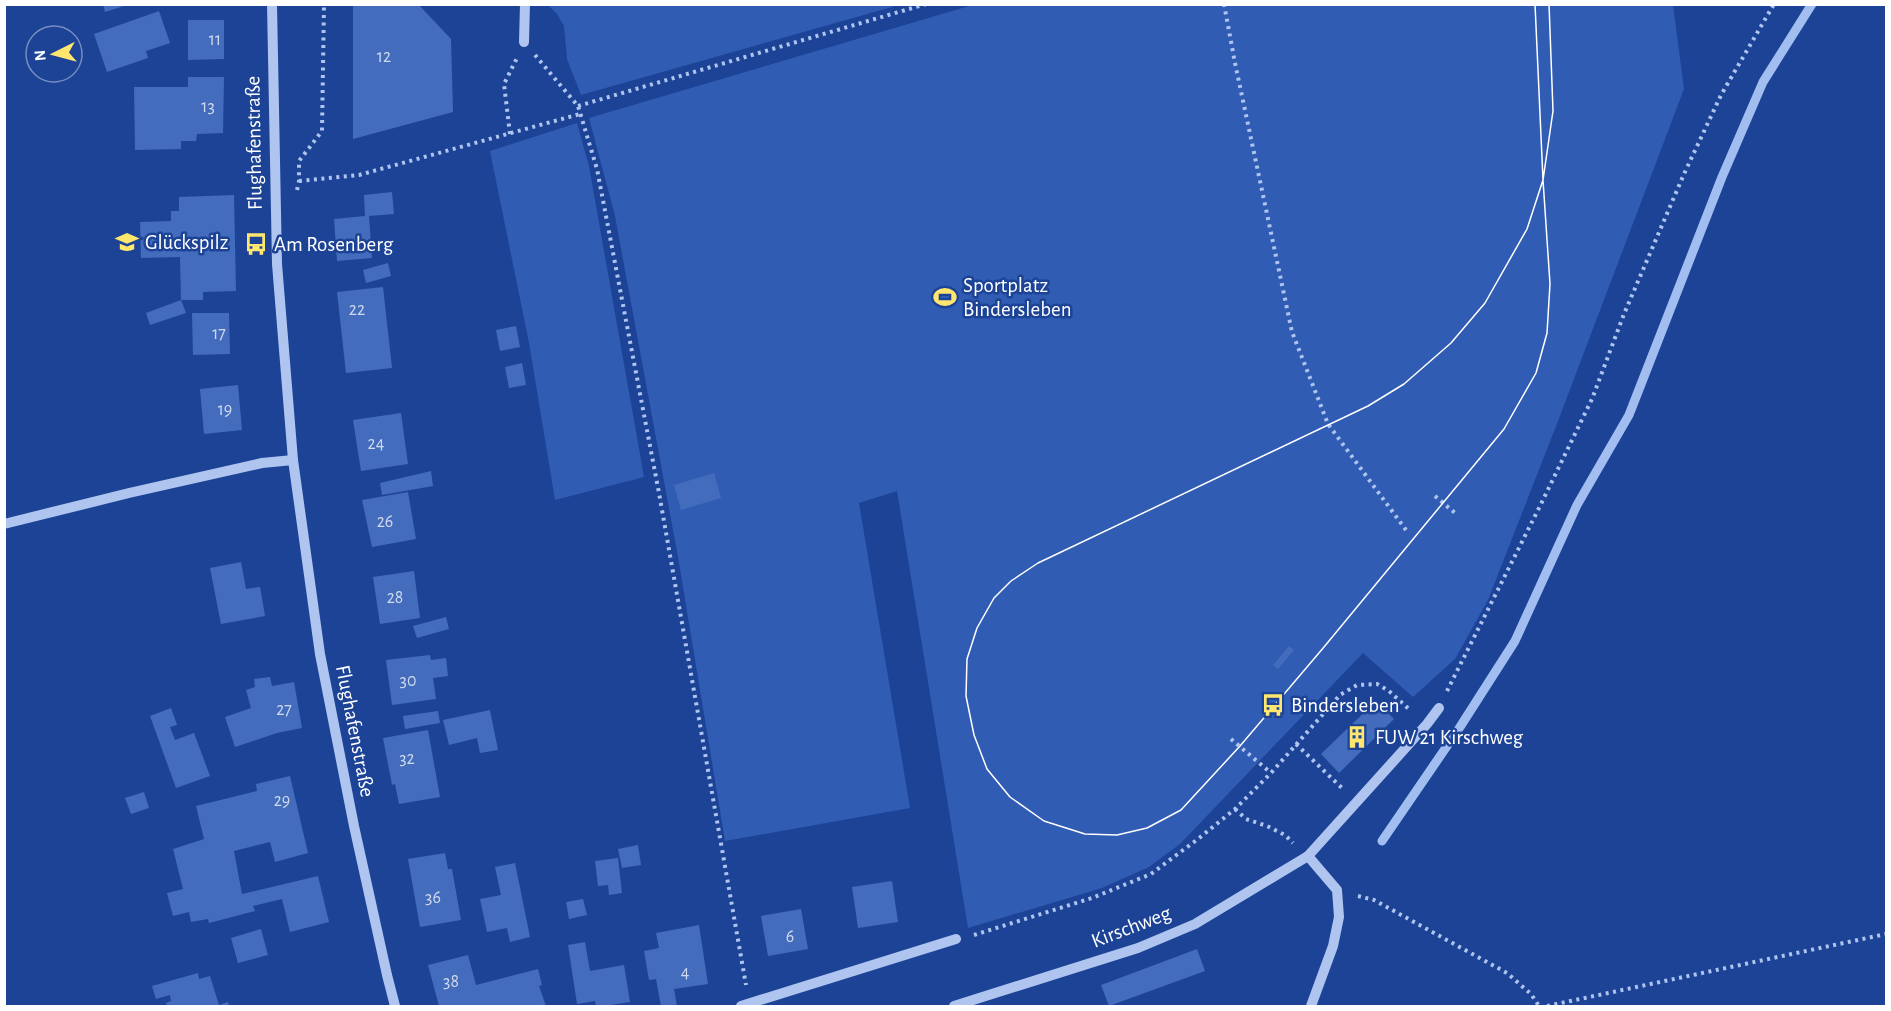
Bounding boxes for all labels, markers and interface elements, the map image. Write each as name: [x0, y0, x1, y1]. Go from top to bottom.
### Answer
north arrow: [24, 24, 84, 84]
house number: 11: [209, 31, 221, 49]
house number: 12: [377, 48, 391, 66]
text: N: [32, 49, 49, 62]
street label: Flughafenstraße: [242, 76, 266, 210]
house number: 13: [201, 98, 215, 116]
school or university icon: Glückspilz: [114, 229, 140, 255]
bus stop icon: Am Rosenberg: [243, 231, 269, 257]
place label: Glückspilz: [145, 232, 228, 253]
place label: Am Rosenberg: [274, 234, 394, 255]
place label: Sportplatz Bindersleben: [963, 275, 1072, 320]
sports icon: Sportplatz Bindersleben: [932, 284, 958, 310]
house number: 22: [349, 301, 365, 319]
house number: 17: [212, 325, 226, 343]
house number: 19: [218, 401, 232, 419]
house number: 24: [368, 435, 385, 453]
house number: 26: [377, 513, 393, 531]
house number: 28: [387, 589, 403, 607]
street label: Flughafenstraße: [332, 663, 378, 799]
house number: 30: [400, 672, 416, 690]
bus stop icon: Bindersleben: [1260, 692, 1286, 718]
place label: Bindersleben: [1291, 695, 1400, 716]
house number: 27: [276, 701, 292, 719]
building icon: FUW 21 Kirschweg: [1344, 724, 1370, 750]
place label: FUW 21 Kirschweg: [1375, 727, 1524, 748]
house number: 32: [399, 750, 415, 768]
house number: 29: [274, 792, 290, 810]
house number: 36: [425, 889, 441, 907]
street label: Kirschweg: [1088, 902, 1174, 952]
house number: 6: [786, 928, 794, 946]
house number: 4: [681, 964, 690, 982]
house number: 38: [443, 973, 459, 991]

